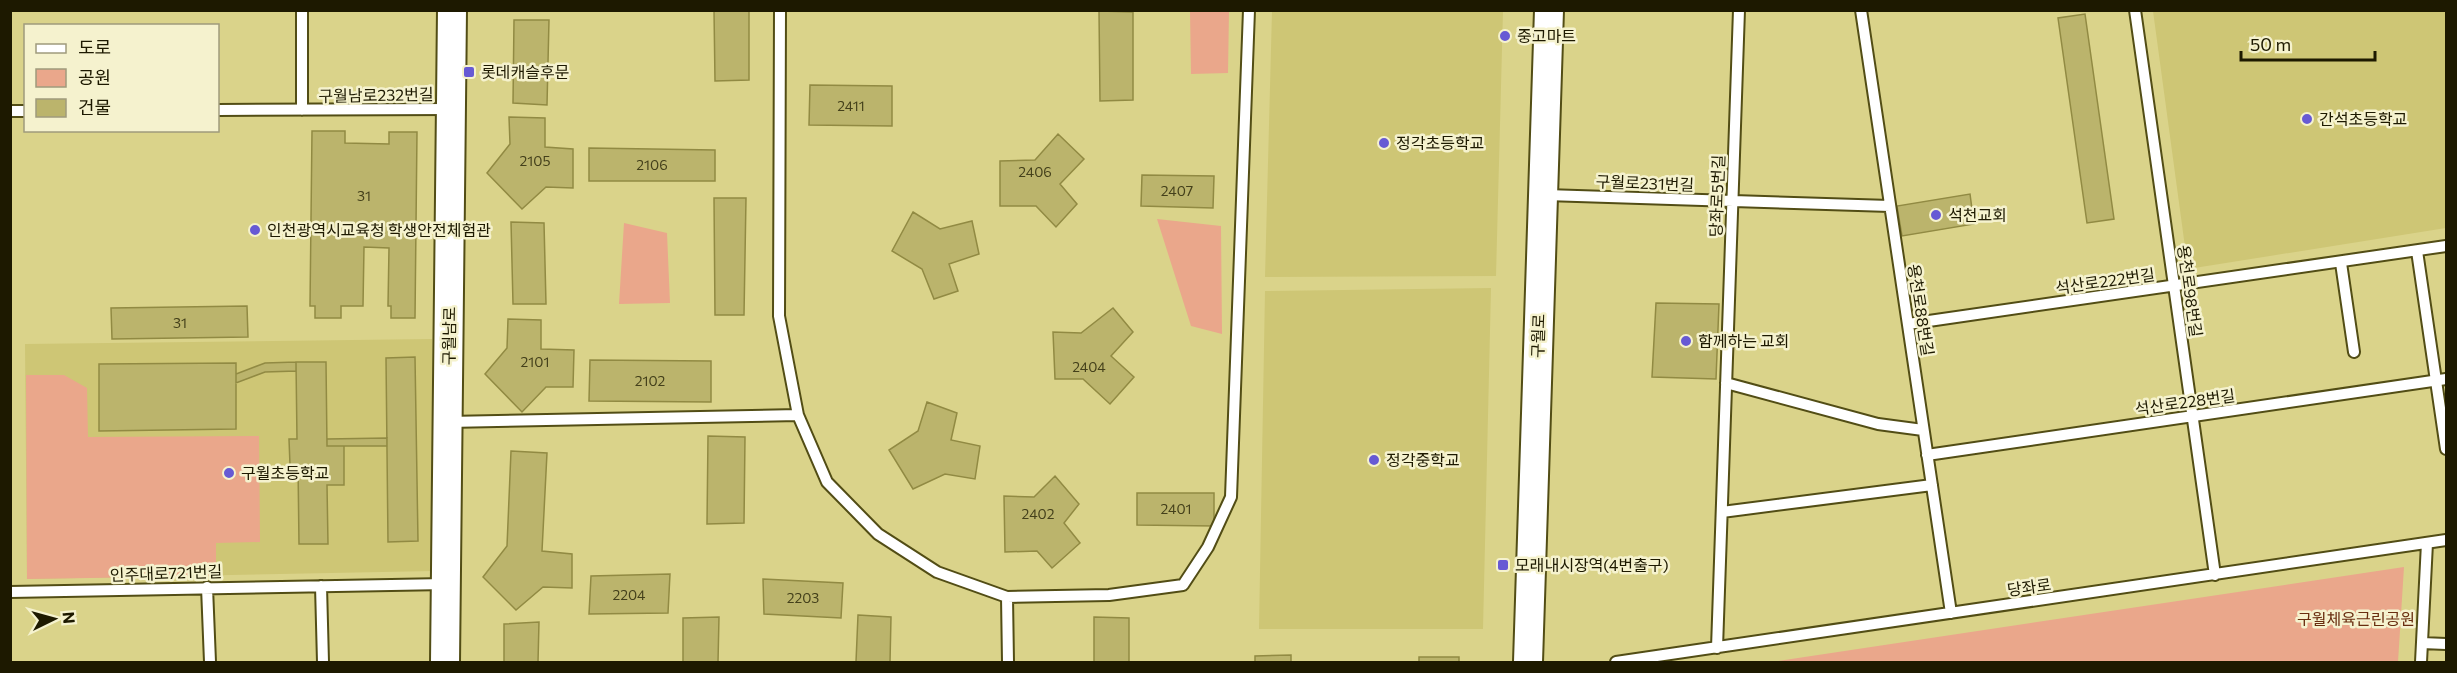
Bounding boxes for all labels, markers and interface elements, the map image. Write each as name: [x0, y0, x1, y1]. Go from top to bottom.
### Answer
legend: [24, 24, 219, 132]
scale bar: [2241, 24, 2374, 62]
place label: 중고마트: [1517, 26, 1576, 45]
marker: 중고마트: [1498, 29, 1512, 43]
text: 50 m: [2250, 33, 2291, 55]
text: 도로: [78, 36, 111, 58]
place label: 롯데캐슬후문: [481, 62, 570, 81]
marker: 롯데캐슬후문: [462, 65, 476, 79]
text: 공원: [78, 66, 111, 88]
street label: 구월남로232번길: [318, 84, 434, 105]
text: 건물: [78, 96, 111, 118]
house number: 2411: [837, 97, 865, 114]
place label: 간석초등학교: [2319, 109, 2407, 128]
marker: 간석초등학교: [2300, 112, 2314, 126]
place label: 정각초등학교: [1396, 133, 1484, 152]
marker: 정각초등학교: [1377, 136, 1391, 150]
house number: 2105: [520, 152, 550, 169]
street label: 당좌로5번길: [1706, 154, 1727, 238]
house number: 2106: [636, 156, 668, 173]
house number: 2406: [1018, 163, 1052, 180]
street label: 구월로231번길: [1595, 171, 1695, 194]
house number: 2407: [1161, 182, 1193, 199]
house number: 31: [357, 187, 371, 204]
place label: 석천교회: [1948, 205, 2007, 224]
marker: 석천교회: [1929, 208, 1943, 222]
place label: 인천광역시교육청 학생안전체험관: [267, 220, 491, 239]
marker: 인천광역시교육청 학생안전체험관: [248, 223, 262, 237]
street label: 용천로98번길: [2175, 244, 2206, 338]
street label: 용천로88번길: [1905, 262, 1938, 357]
street label: 석산로222번길: [2054, 264, 2156, 297]
street label: 구월남로: [438, 306, 459, 366]
street label: 구월로: [1527, 313, 1548, 358]
house number: 31: [173, 314, 187, 331]
place label: 함께하는 교회: [1698, 331, 1789, 350]
marker: 함께하는 교회: [1679, 334, 1693, 348]
house number: 2101: [521, 353, 549, 370]
house number: 2404: [1072, 358, 1106, 375]
house number: 2102: [635, 372, 666, 389]
street label: 석산로228번길: [2134, 385, 2236, 418]
place label: 정각중학교: [1386, 450, 1460, 469]
marker: 정각중학교: [1367, 453, 1381, 467]
place label: 구월초등학교: [241, 463, 329, 482]
marker: 구월초등학교: [222, 466, 236, 480]
house number: 2401: [1160, 500, 1192, 517]
house number: 2402: [1022, 505, 1055, 522]
place label: 모래내시장역(4번출구): [1515, 555, 1669, 574]
marker: 모래내시장역(4번출구): [1496, 558, 1510, 572]
street label: 인주대로721번길: [109, 561, 223, 584]
street label: 당좌로: [2006, 574, 2052, 599]
house number: 2204: [612, 586, 646, 603]
north arrow: [24, 589, 84, 649]
house number: 2203: [787, 589, 819, 606]
park label: 구월체육근린공원: [2297, 609, 2415, 628]
text: N: [59, 611, 79, 624]

